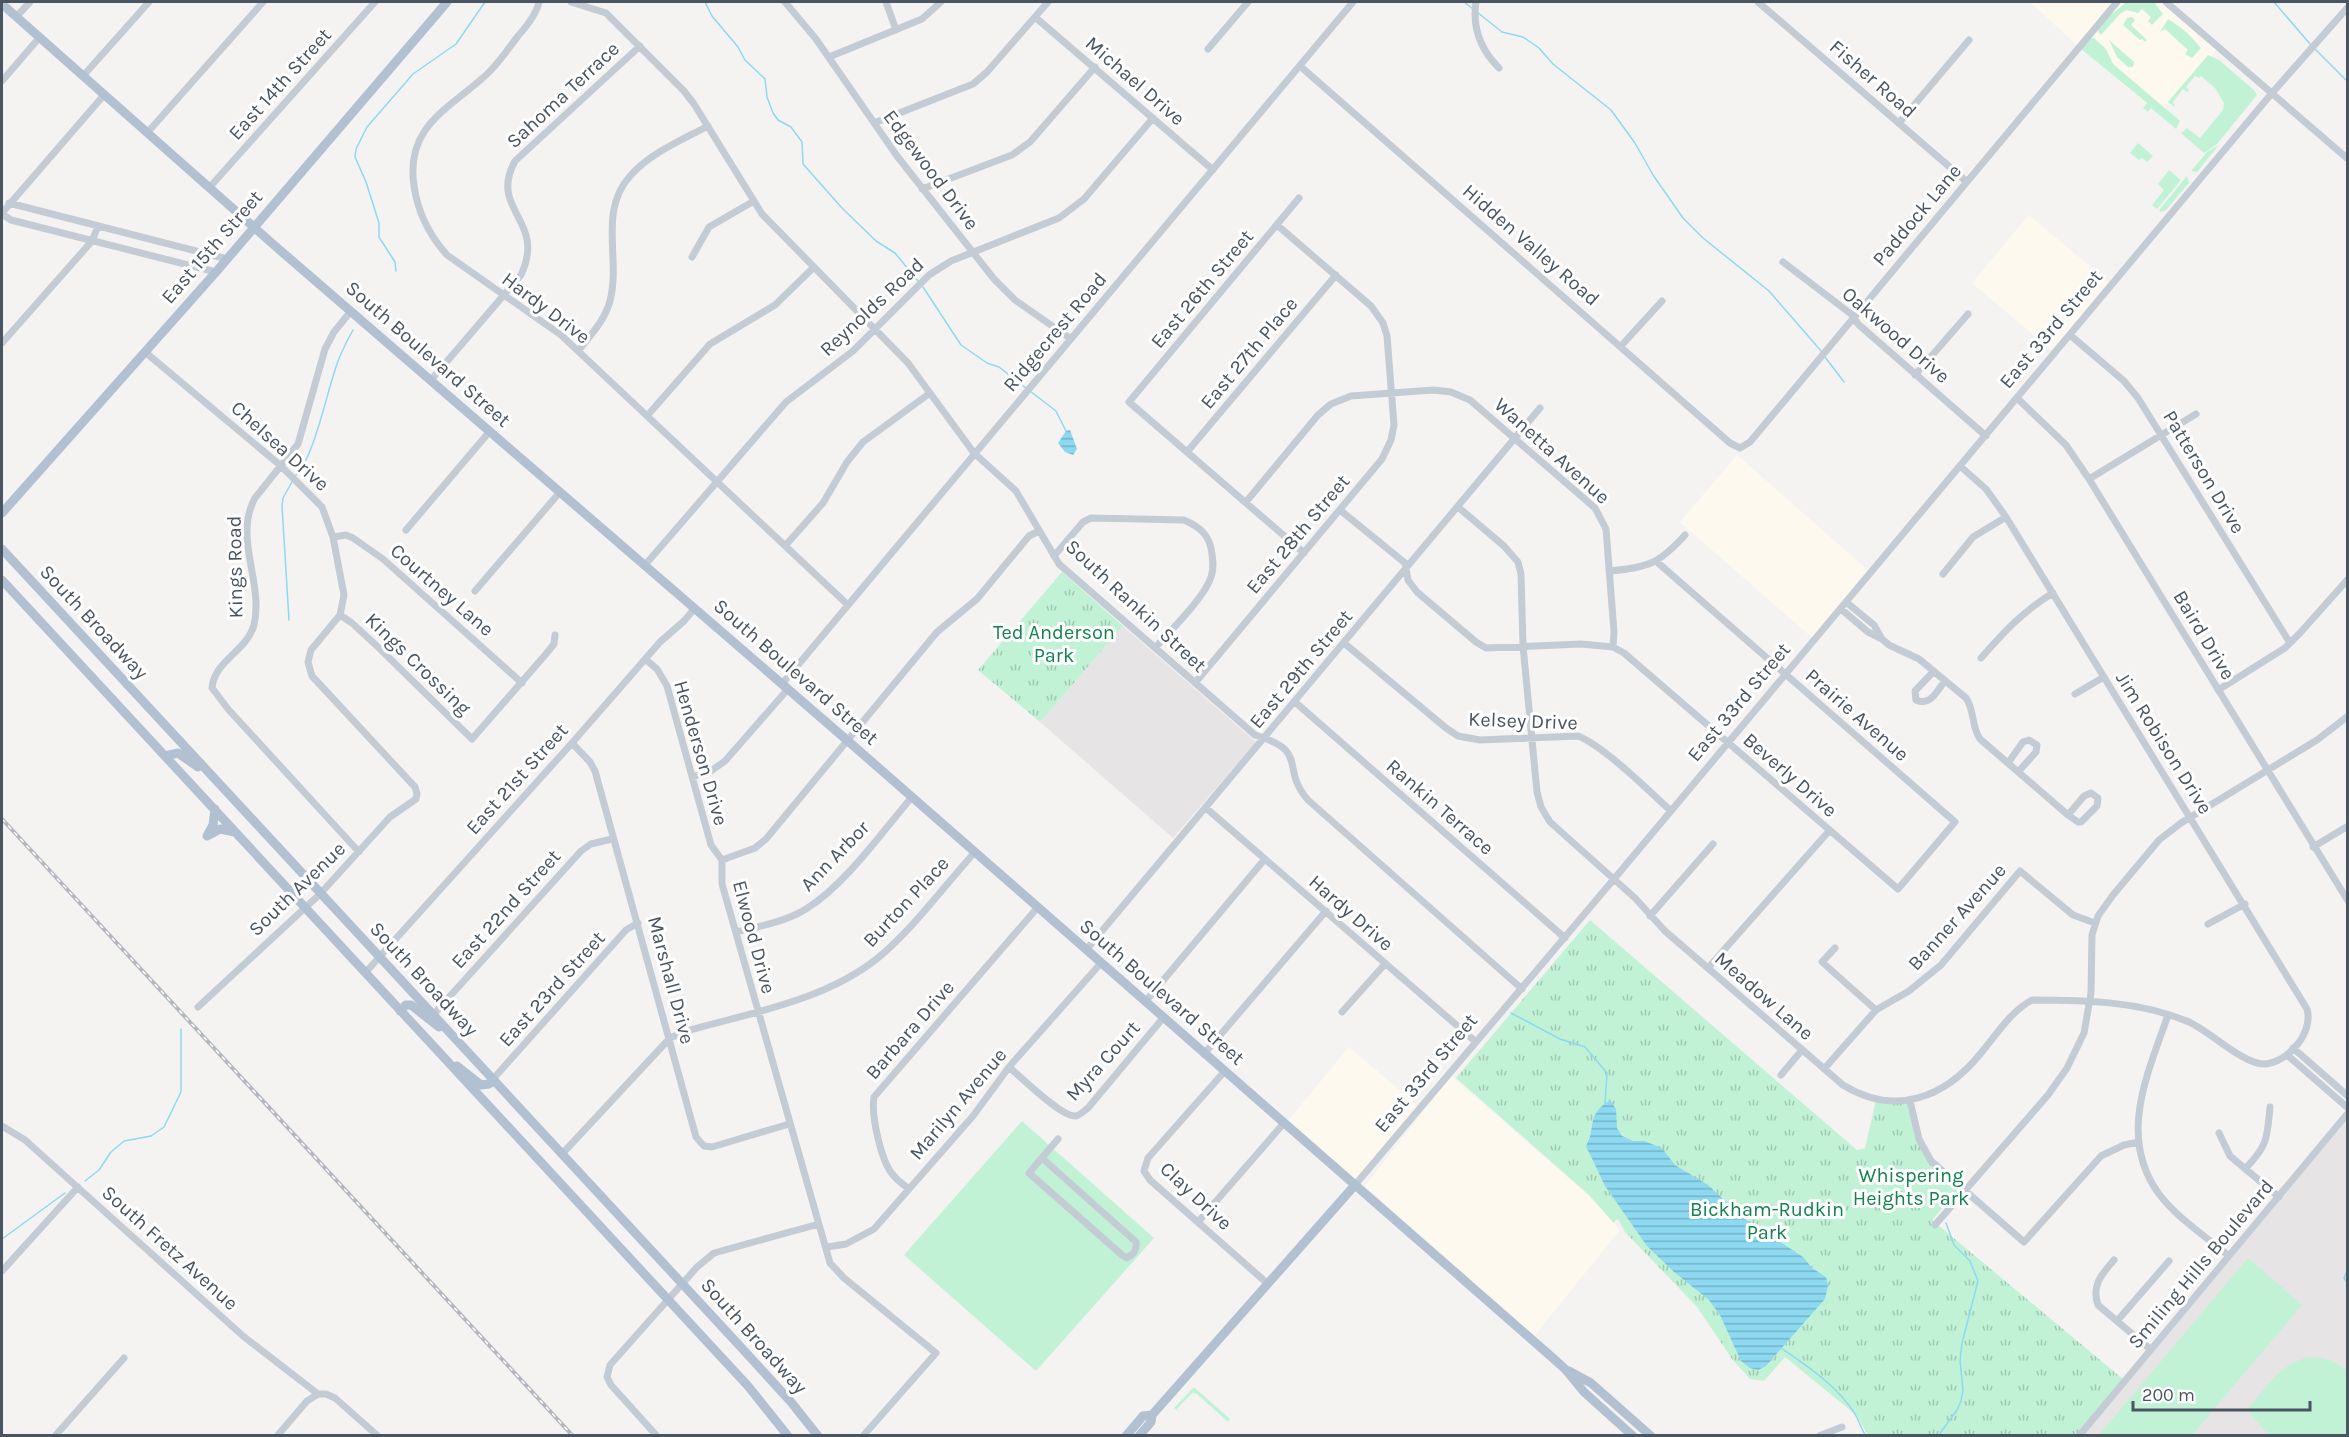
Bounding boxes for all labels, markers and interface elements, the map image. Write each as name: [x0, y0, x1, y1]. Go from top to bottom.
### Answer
street label: East 14th Street: [224, 23, 336, 144]
street label: Michael Drive: [1081, 32, 1189, 130]
street label: Fisher Road: [1825, 35, 1921, 123]
street label: Sahoma Terrace: [502, 37, 624, 153]
street label: Edgewood Drive: [878, 105, 984, 235]
street label: Paddock Lane: [1868, 159, 1966, 271]
street label: Hidden Valley Road: [1458, 179, 1604, 311]
street label: East 15th Street: [157, 185, 268, 308]
street label: East 26th Street: [1146, 225, 1258, 353]
street label: Reynolds Road: [815, 253, 929, 361]
street label: East 33rd Street: [1995, 265, 2107, 393]
street label: Hardy Drive: [497, 267, 595, 349]
street label: Ridgecrest Road: [999, 268, 1111, 396]
street label: South Boulevard Street: [341, 276, 515, 432]
street label: Oakwood Drive: [1838, 282, 1954, 388]
street label: East 27th Place: [1196, 293, 1302, 413]
street label: Wanetta Avenue: [1490, 393, 1614, 509]
street label: Chelsea Drive: [226, 396, 334, 496]
street label: Patterson Drive: [2158, 406, 2250, 538]
street label: East 28th Street: [1242, 469, 1355, 598]
street label: Kings Road: [223, 515, 247, 619]
street label: South Rankin Street: [1061, 535, 1211, 677]
street label: Courtney Lane: [386, 539, 498, 641]
street label: South Broadway: [35, 560, 153, 684]
street label: Baird Drive: [2168, 586, 2240, 684]
street label: South Boulevard Street: [709, 594, 883, 750]
street label: East 29th Street: [1245, 605, 1358, 733]
street label: Kings Crossing: [361, 608, 475, 720]
park label: Ted Anderson Park: [993, 621, 1115, 667]
street label: East 33rd Street: [1683, 638, 1795, 766]
street label: Prairie Avenue: [1801, 664, 1913, 766]
street label: Jim Robison Drive: [2111, 668, 2217, 818]
street label: Henderson Drive: [669, 678, 733, 828]
street label: Kelsey Drive: [1468, 708, 1578, 734]
street label: East 21st Street: [461, 719, 573, 839]
street label: Beverly Drive: [1738, 728, 1842, 822]
street label: Rankin Terrace: [1382, 754, 1498, 860]
street label: Ann Arbor: [796, 815, 875, 896]
street label: South Avenue: [244, 837, 350, 941]
street label: East 22nd Street: [447, 845, 566, 973]
street label: Burton Place: [858, 852, 954, 952]
street label: Banner Avenue: [1903, 859, 2011, 975]
street label: Hardy Drive: [1304, 870, 1398, 956]
street label: Elwood Drive: [728, 878, 780, 996]
street label: Marshall Drive: [643, 914, 699, 1046]
street label: South Boulevard Street: [1075, 914, 1249, 1070]
street label: South Broadway: [365, 917, 483, 1041]
street label: East 23rd Street: [494, 926, 610, 1051]
street label: Meadow Lane: [1710, 947, 1818, 1045]
street label: Barbara Drive: [861, 976, 959, 1084]
street label: East 33rd Street: [1370, 1009, 1482, 1137]
street label: Myra Court: [1061, 1016, 1145, 1106]
street label: Marilyn Avenue: [905, 1043, 1011, 1165]
street label: Clay Drive: [1155, 1157, 1237, 1235]
park label: Whispering Heights Park: [1853, 1164, 1969, 1210]
street label: Smiling Hills Boulevard: [2124, 1175, 2278, 1353]
street label: South Fretz Avenue: [97, 1181, 243, 1315]
park label: Bickham-Rudkin Park: [1690, 1198, 1844, 1244]
street label: South Broadway: [696, 1273, 812, 1399]
scale bar: [2133, 1374, 2310, 1412]
text: 200 m: [2142, 1384, 2195, 1406]

